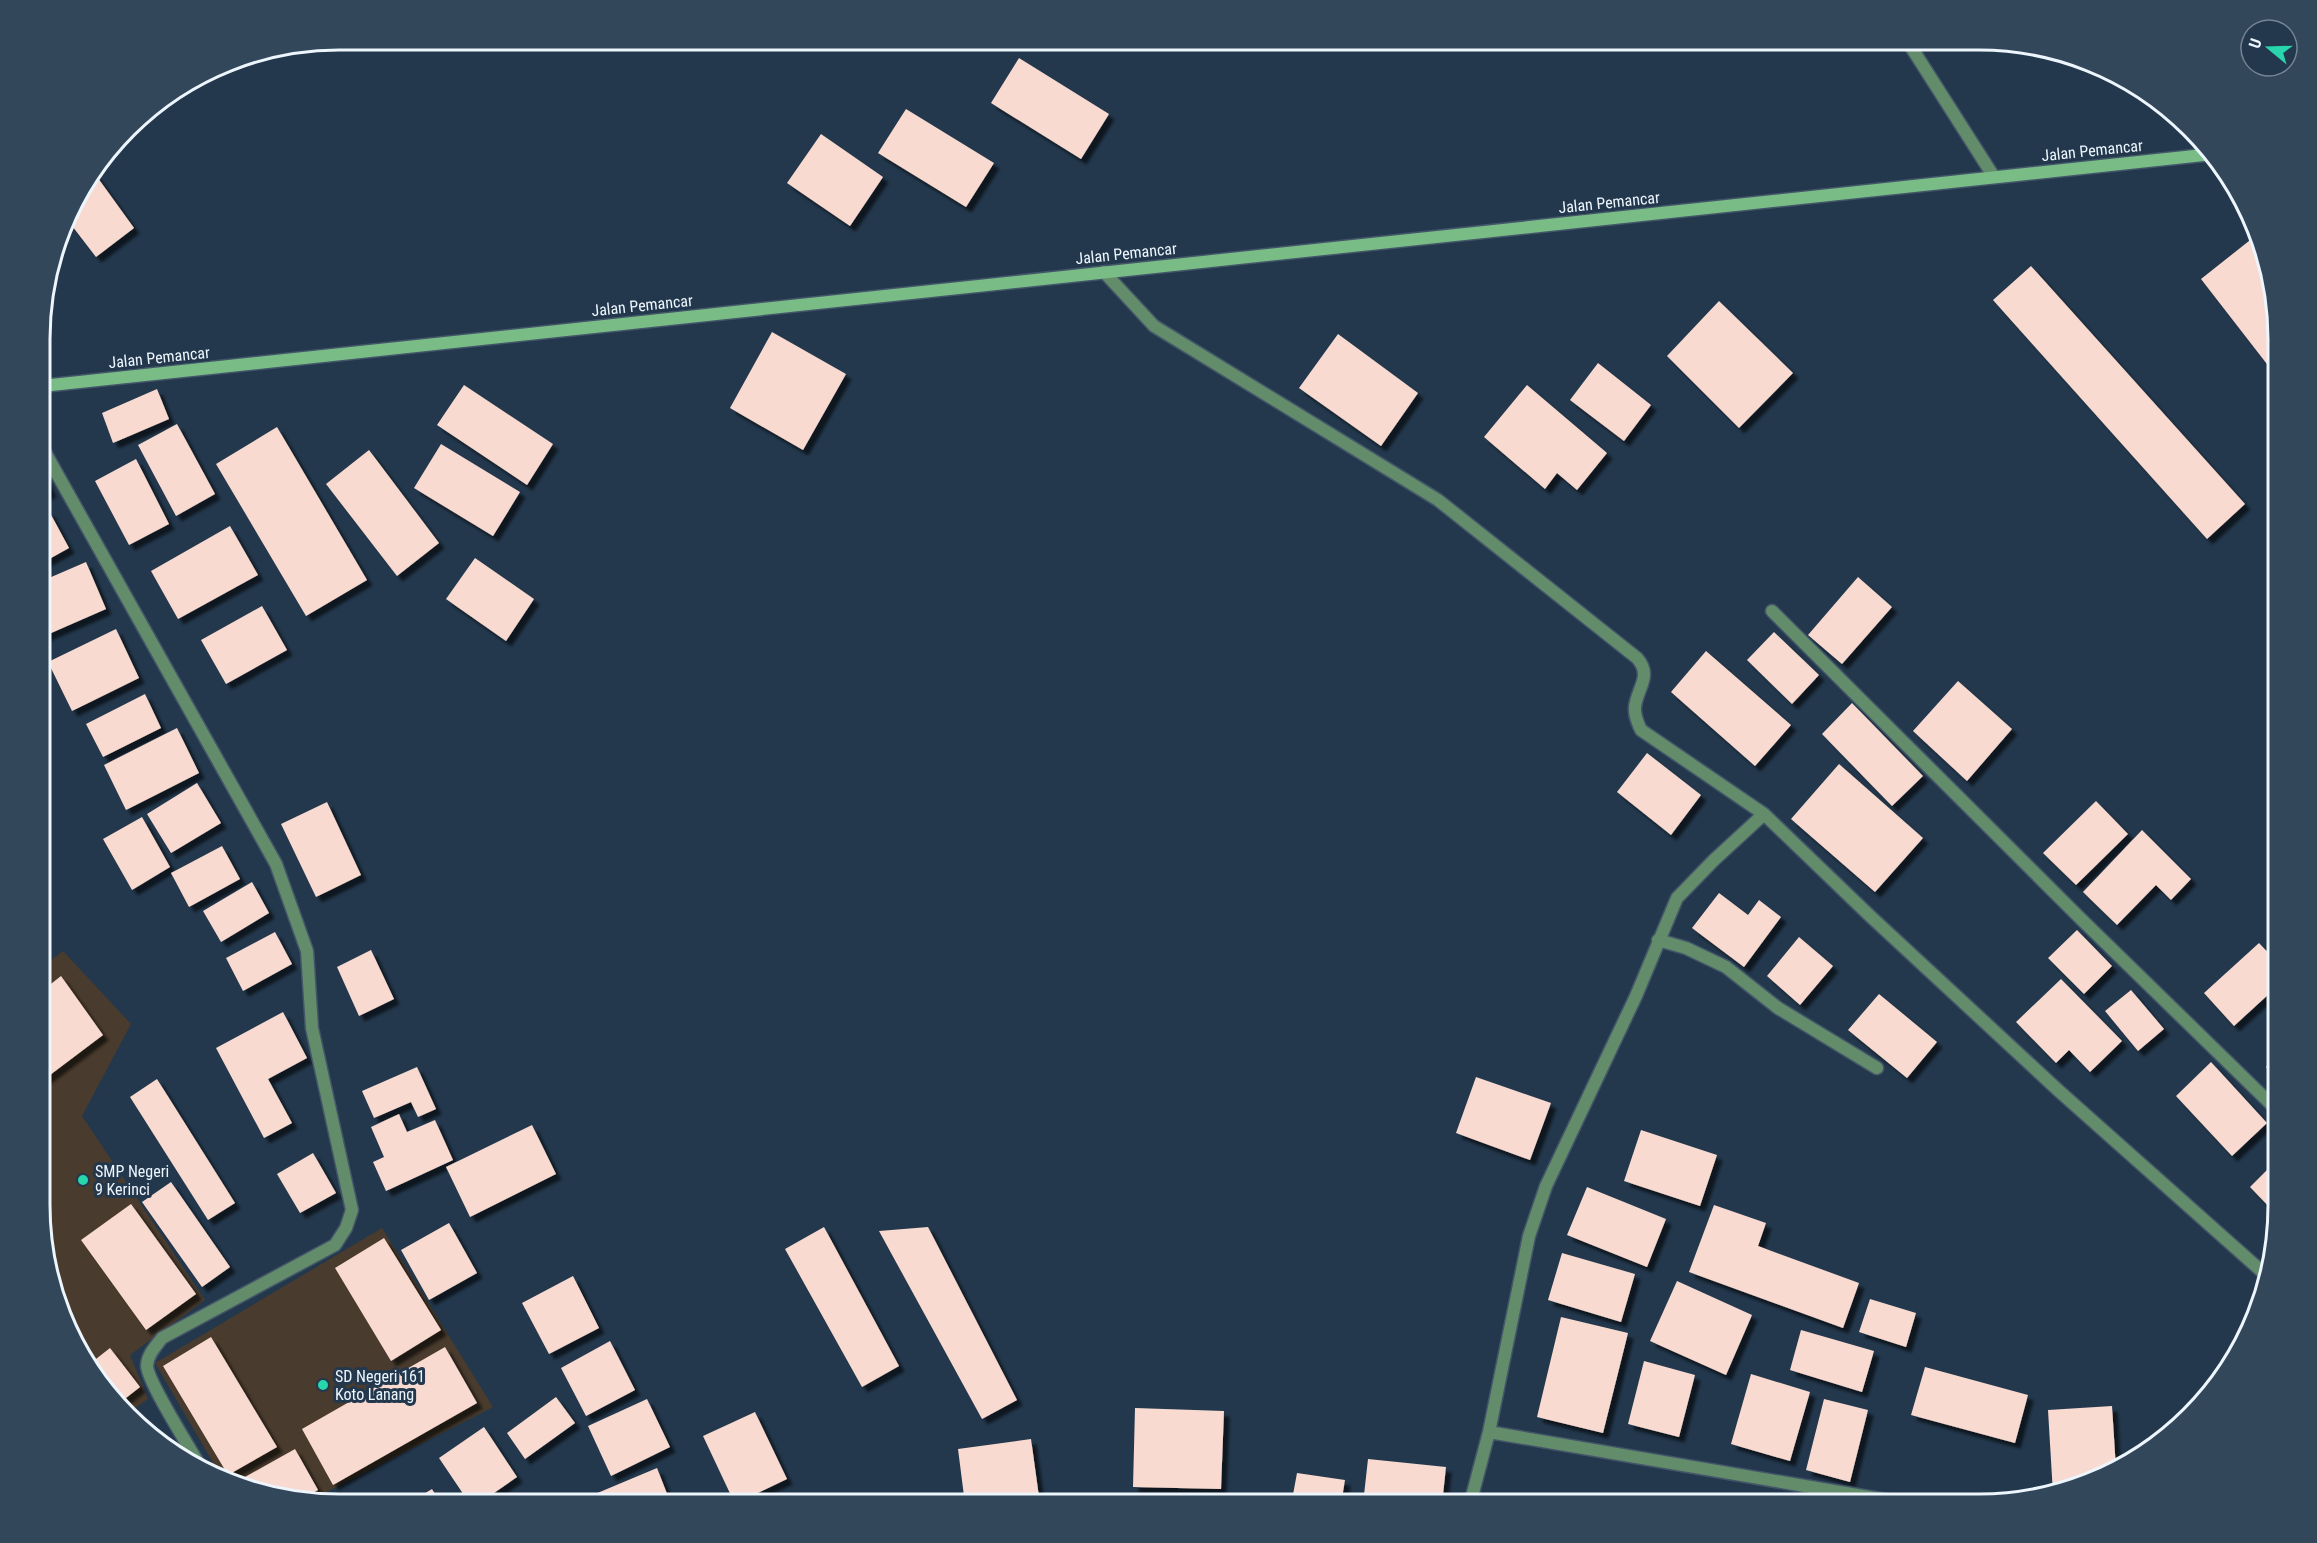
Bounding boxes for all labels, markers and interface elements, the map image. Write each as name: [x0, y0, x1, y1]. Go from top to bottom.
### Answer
north arrow: [2239, 18, 2299, 78]
text: U: [2245, 36, 2266, 51]
street label: Jalan Pemancar: [2040, 136, 2144, 165]
street label: Jalan Pemancar: [1557, 188, 1661, 217]
street label: Jalan Pemancar: [1074, 239, 1178, 268]
street label: Jalan Pemancar: [590, 291, 694, 320]
street label: Jalan Pemancar: [107, 343, 211, 372]
place label: SMP Negeri 9 Kerinci: [95, 1162, 169, 1199]
marker: SMP Negeri 9 Kerinci: [76, 1173, 90, 1187]
place label: SD Negeri 161 Koto Lanang: [335, 1367, 425, 1404]
marker: SD Negeri 161 Koto Lanang: [316, 1378, 330, 1392]

